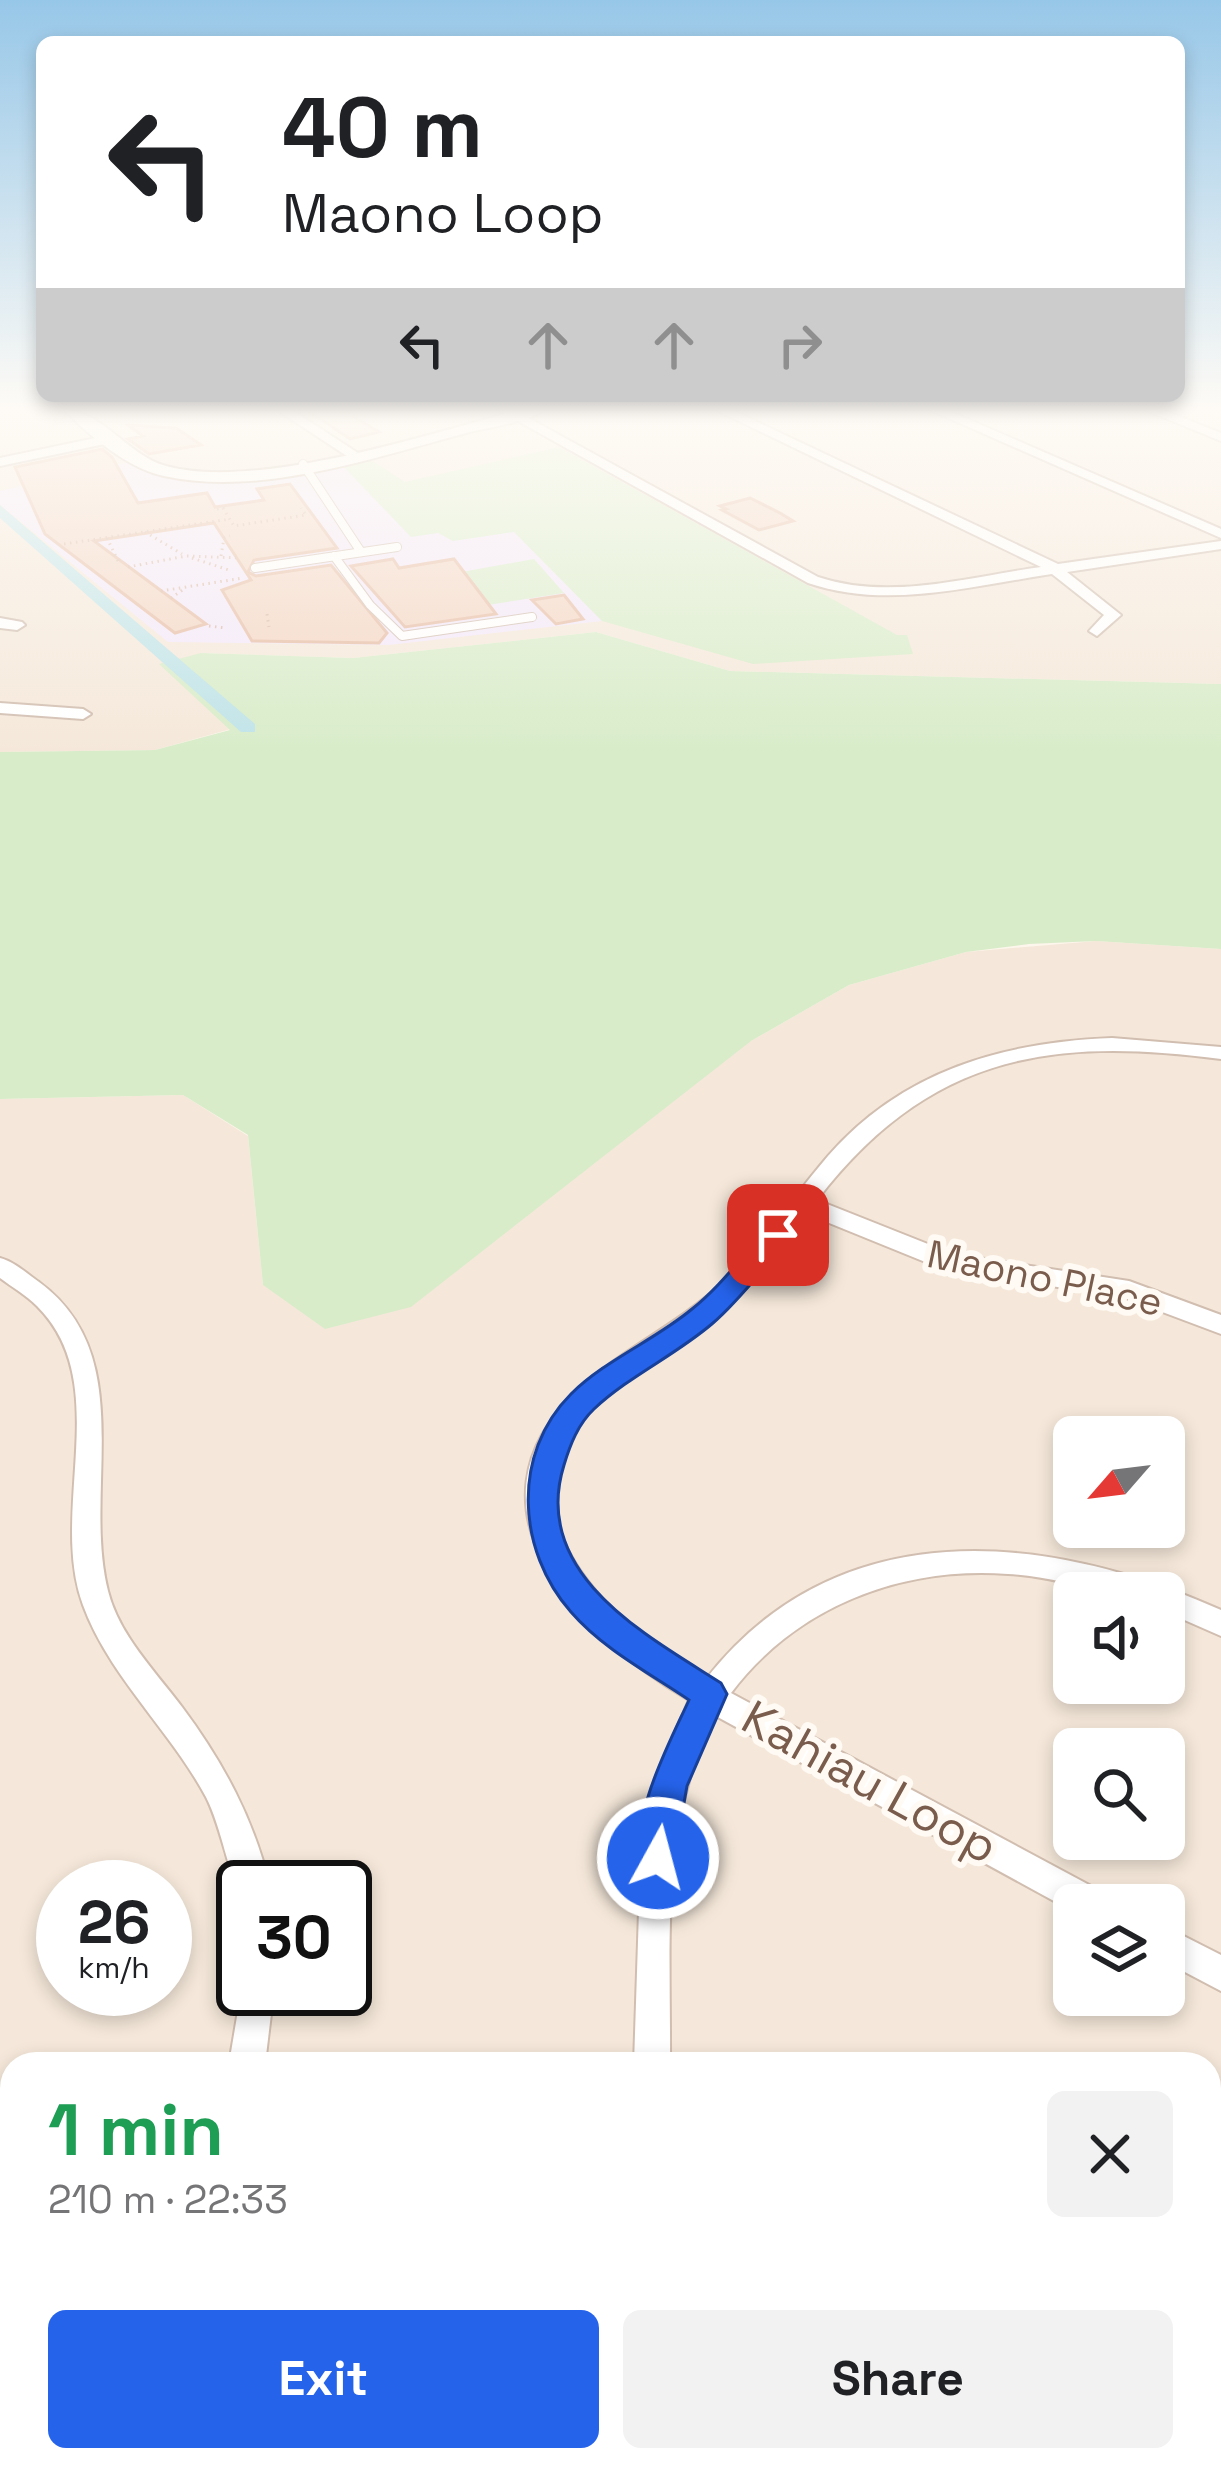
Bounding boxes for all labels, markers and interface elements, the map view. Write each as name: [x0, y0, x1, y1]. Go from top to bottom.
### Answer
text: 40 m: [282, 74, 483, 182]
icon: left: [84, 84, 240, 240]
text: Maono Loop: [282, 179, 604, 248]
icon: left: [389, 312, 455, 378]
icon: ahead: [515, 312, 581, 378]
icon: ahead: [641, 312, 707, 378]
icon: right: [767, 312, 833, 378]
pin: [727, 1184, 829, 1286]
icon: arrive: [745, 1202, 811, 1268]
street label: Maono Place: [923, 1229, 1167, 1327]
north arrow: [1053, 1416, 1185, 1548]
map controls: [1053, 1416, 1185, 2016]
button: sound: [1053, 1572, 1185, 1704]
street label: Kahiau Loop: [731, 1687, 1009, 1877]
button: search: [1053, 1728, 1185, 1860]
position arrow: [595, 1795, 721, 1921]
speed limit sign: 30: [216, 1860, 372, 2016]
text: 26: [78, 1884, 150, 1961]
button: layers: [1053, 1884, 1185, 2016]
text: km/h: [78, 1948, 150, 1987]
text: 1 min: [48, 2084, 224, 2176]
button: close: [1047, 2091, 1173, 2217]
text: 210 m · 22:33: [48, 2175, 288, 2224]
button: Exit: [48, 2310, 599, 2448]
button: Share: [623, 2310, 1173, 2448]

